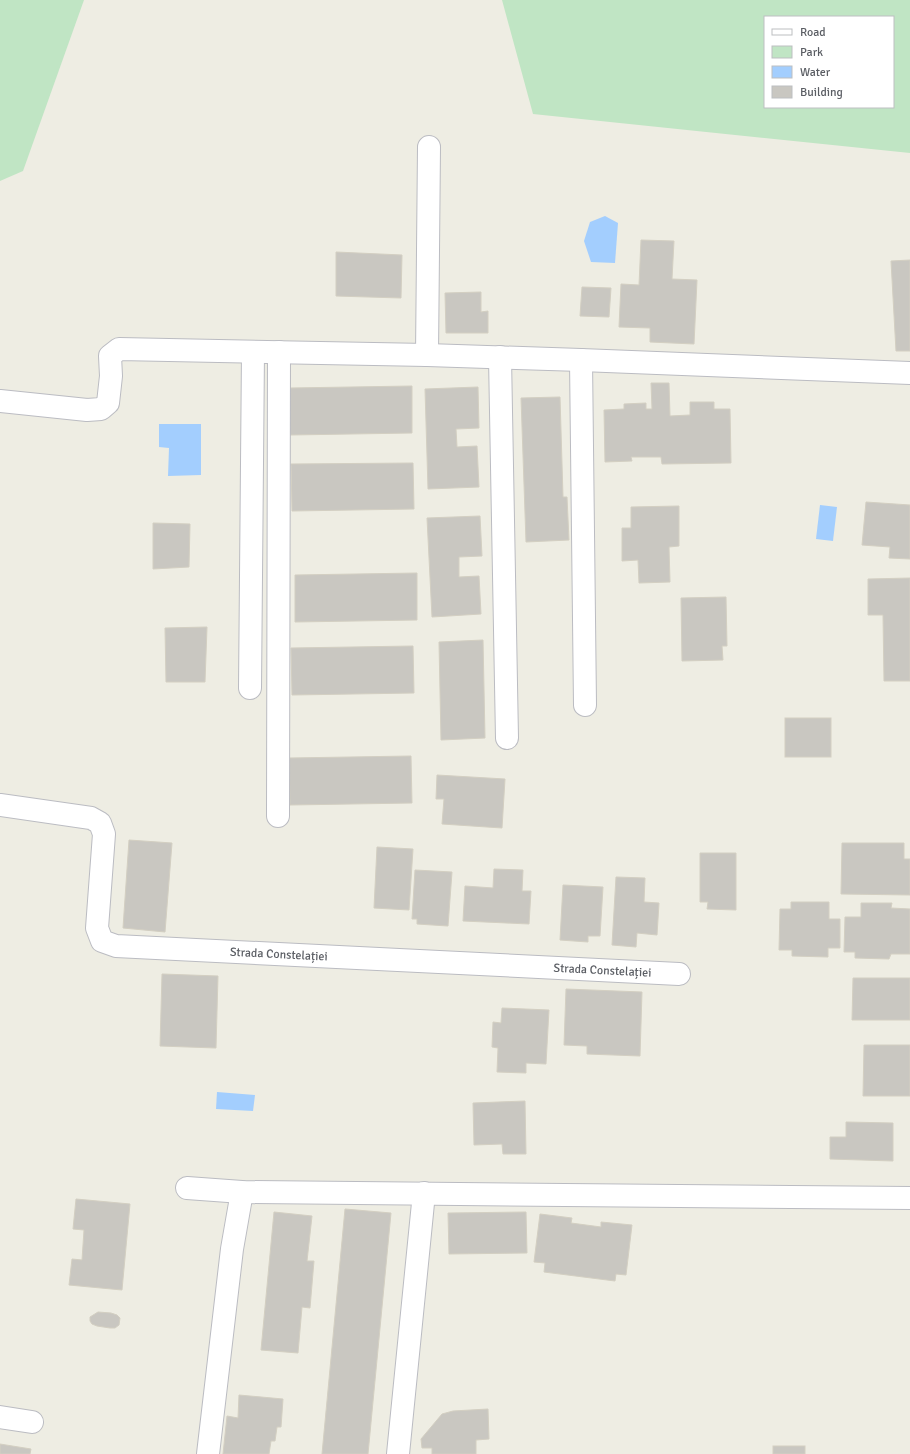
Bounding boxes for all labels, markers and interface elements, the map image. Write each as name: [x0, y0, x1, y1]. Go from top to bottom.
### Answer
legend: [764, 16, 894, 108]
text: Road: [800, 25, 826, 40]
text: Park: [800, 45, 823, 60]
text: Water: [800, 65, 831, 80]
text: Building: [800, 85, 843, 100]
street label: Strada Constelației: [229, 945, 328, 965]
street label: Strada Constelației: [553, 961, 652, 981]

